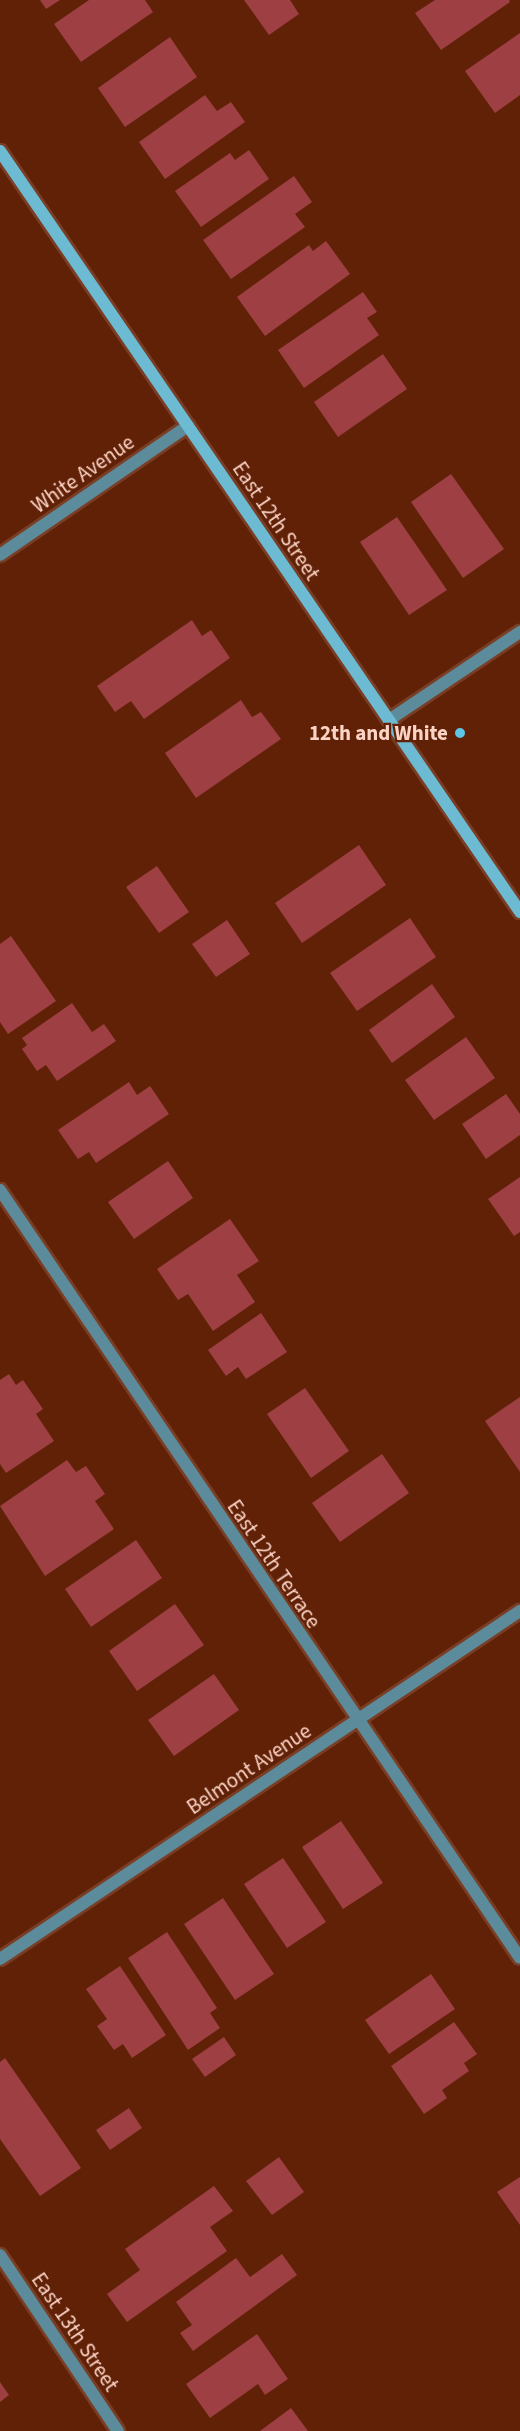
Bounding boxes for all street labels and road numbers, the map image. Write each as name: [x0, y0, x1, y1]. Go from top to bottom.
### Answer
street label: White Avenue: [27, 429, 139, 519]
street label: East 12th Street: [227, 457, 325, 585]
street label: East 12th Terrace: [222, 1495, 326, 1633]
street label: Belmont Avenue: [182, 1718, 316, 1820]
street label: East 13th Street: [26, 2268, 124, 2396]

